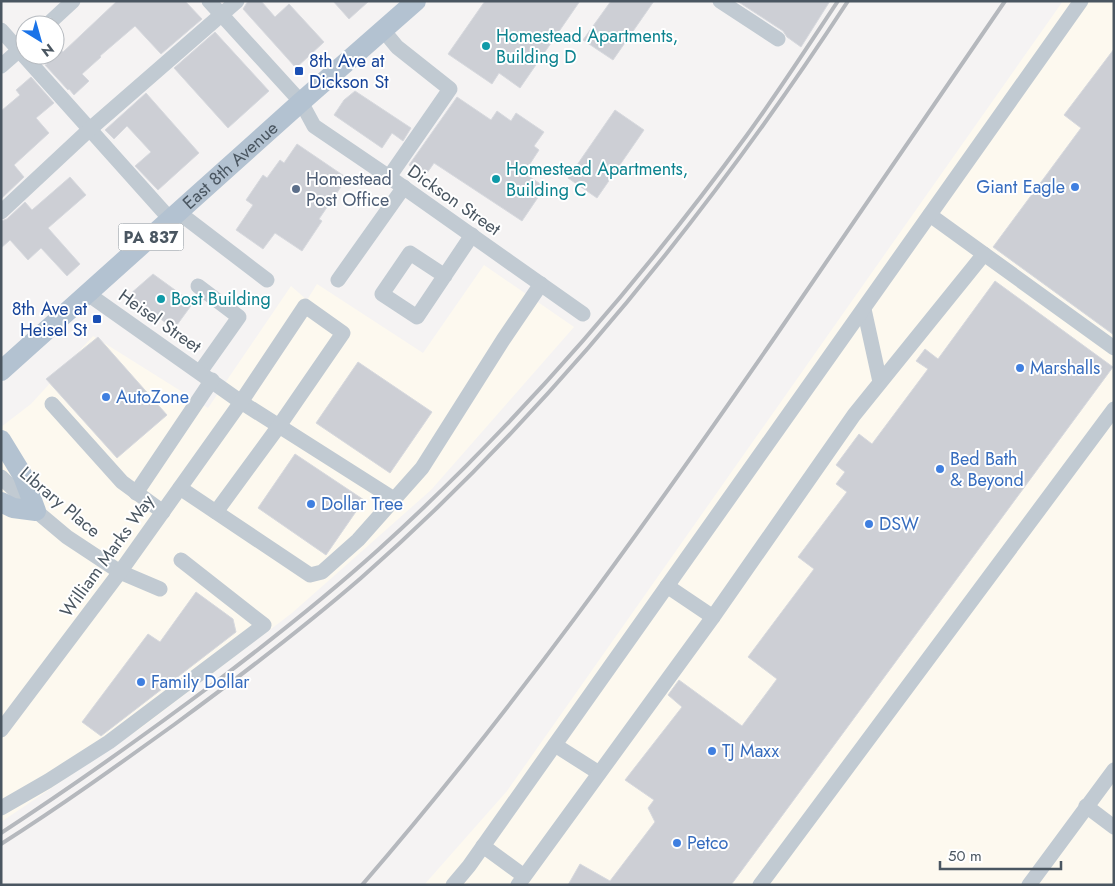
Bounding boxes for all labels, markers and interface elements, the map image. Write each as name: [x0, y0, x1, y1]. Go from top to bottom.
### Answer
north arrow: [15, 15, 65, 65]
place label: Homestead Apartments, Building D: [496, 23, 678, 70]
text: N: [37, 39, 58, 62]
marker: Homestead Apartments, Building D: [480, 40, 492, 52]
place label: 8th Ave at Dickson St: [309, 48, 389, 95]
marker: 8th Ave at Dickson St: [293, 65, 305, 77]
street label: East 8th Avenue: [177, 115, 284, 215]
place label: Homestead Apartments, Building C: [506, 156, 688, 203]
street label: Dickson Street: [402, 158, 506, 242]
place label: Homestead Post Office: [306, 166, 392, 213]
marker: Homestead Apartments, Building C: [490, 173, 502, 185]
place label: Giant Eagle: [976, 174, 1065, 200]
marker: Giant Eagle: [1069, 181, 1081, 193]
marker: Homestead Post Office: [290, 183, 302, 195]
road number: PA 837: [118, 223, 184, 250]
street label: Heisel Street: [113, 283, 207, 360]
place label: Bost Building: [171, 286, 271, 312]
marker: Bost Building: [155, 293, 167, 305]
place label: 8th Ave at Heisel St: [12, 296, 88, 343]
marker: 8th Ave at Heisel St: [91, 313, 103, 325]
place label: Marshalls: [1030, 355, 1100, 381]
marker: Marshalls: [1014, 362, 1026, 374]
place label: AutoZone: [116, 384, 189, 410]
marker: AutoZone: [100, 391, 112, 403]
place label: Bed Bath & Beyond: [950, 446, 1024, 493]
street label: Library Place: [14, 460, 106, 544]
marker: Bed Bath & Beyond: [934, 463, 946, 475]
street label: William Marks Way: [54, 489, 160, 623]
place label: Dollar Tree: [321, 491, 403, 517]
marker: Dollar Tree: [305, 498, 317, 510]
place label: DSW: [879, 511, 919, 537]
marker: DSW: [863, 518, 875, 530]
place label: Family Dollar: [151, 669, 250, 695]
marker: Family Dollar: [135, 676, 147, 688]
place label: TJ Maxx: [722, 738, 779, 764]
marker: TJ Maxx: [706, 745, 718, 757]
place label: Petco: [687, 830, 729, 856]
marker: Petco: [671, 837, 683, 849]
scale bar: [940, 838, 1061, 870]
text: 50 m: [948, 845, 982, 867]

